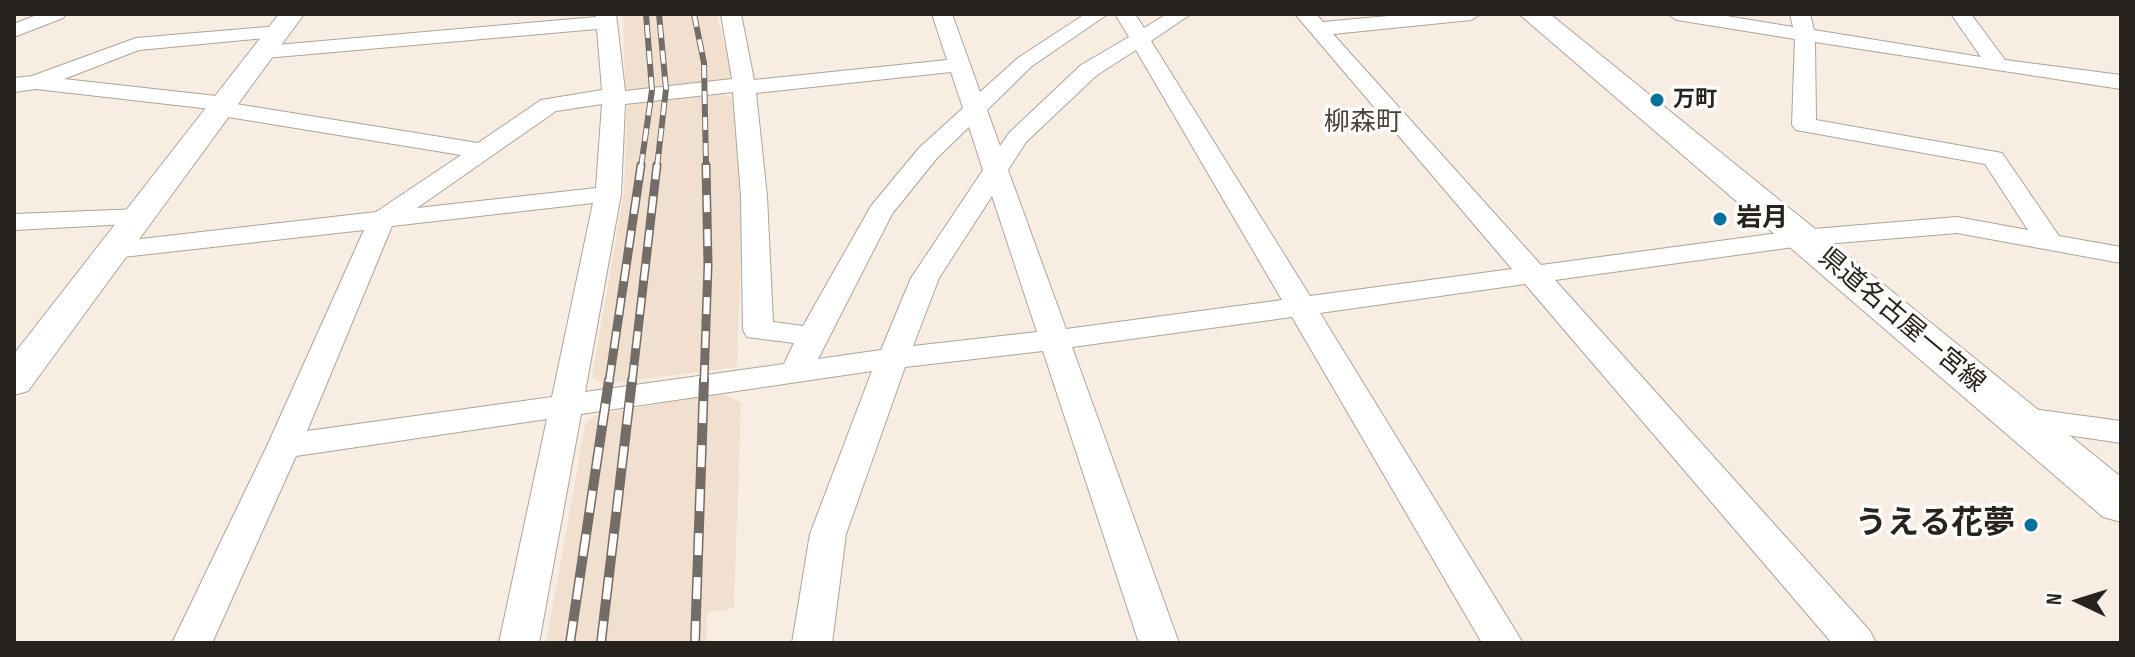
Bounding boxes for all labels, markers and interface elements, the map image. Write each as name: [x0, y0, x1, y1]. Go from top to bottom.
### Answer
place label: 万町: [1673, 87, 1717, 113]
marker: 万町: [1648, 91, 1666, 109]
district label: 柳森町: [1324, 107, 1402, 139]
place label: 岩月: [1736, 203, 1788, 235]
marker: 岩月: [1711, 210, 1729, 228]
street label: 県道名古屋一宮線: [1811, 242, 1991, 400]
place label: うえる花夢: [1855, 506, 2015, 544]
marker: うえる花夢: [2022, 516, 2040, 534]
north arrow: [2039, 561, 2119, 641]
text: N: [2041, 592, 2068, 606]

